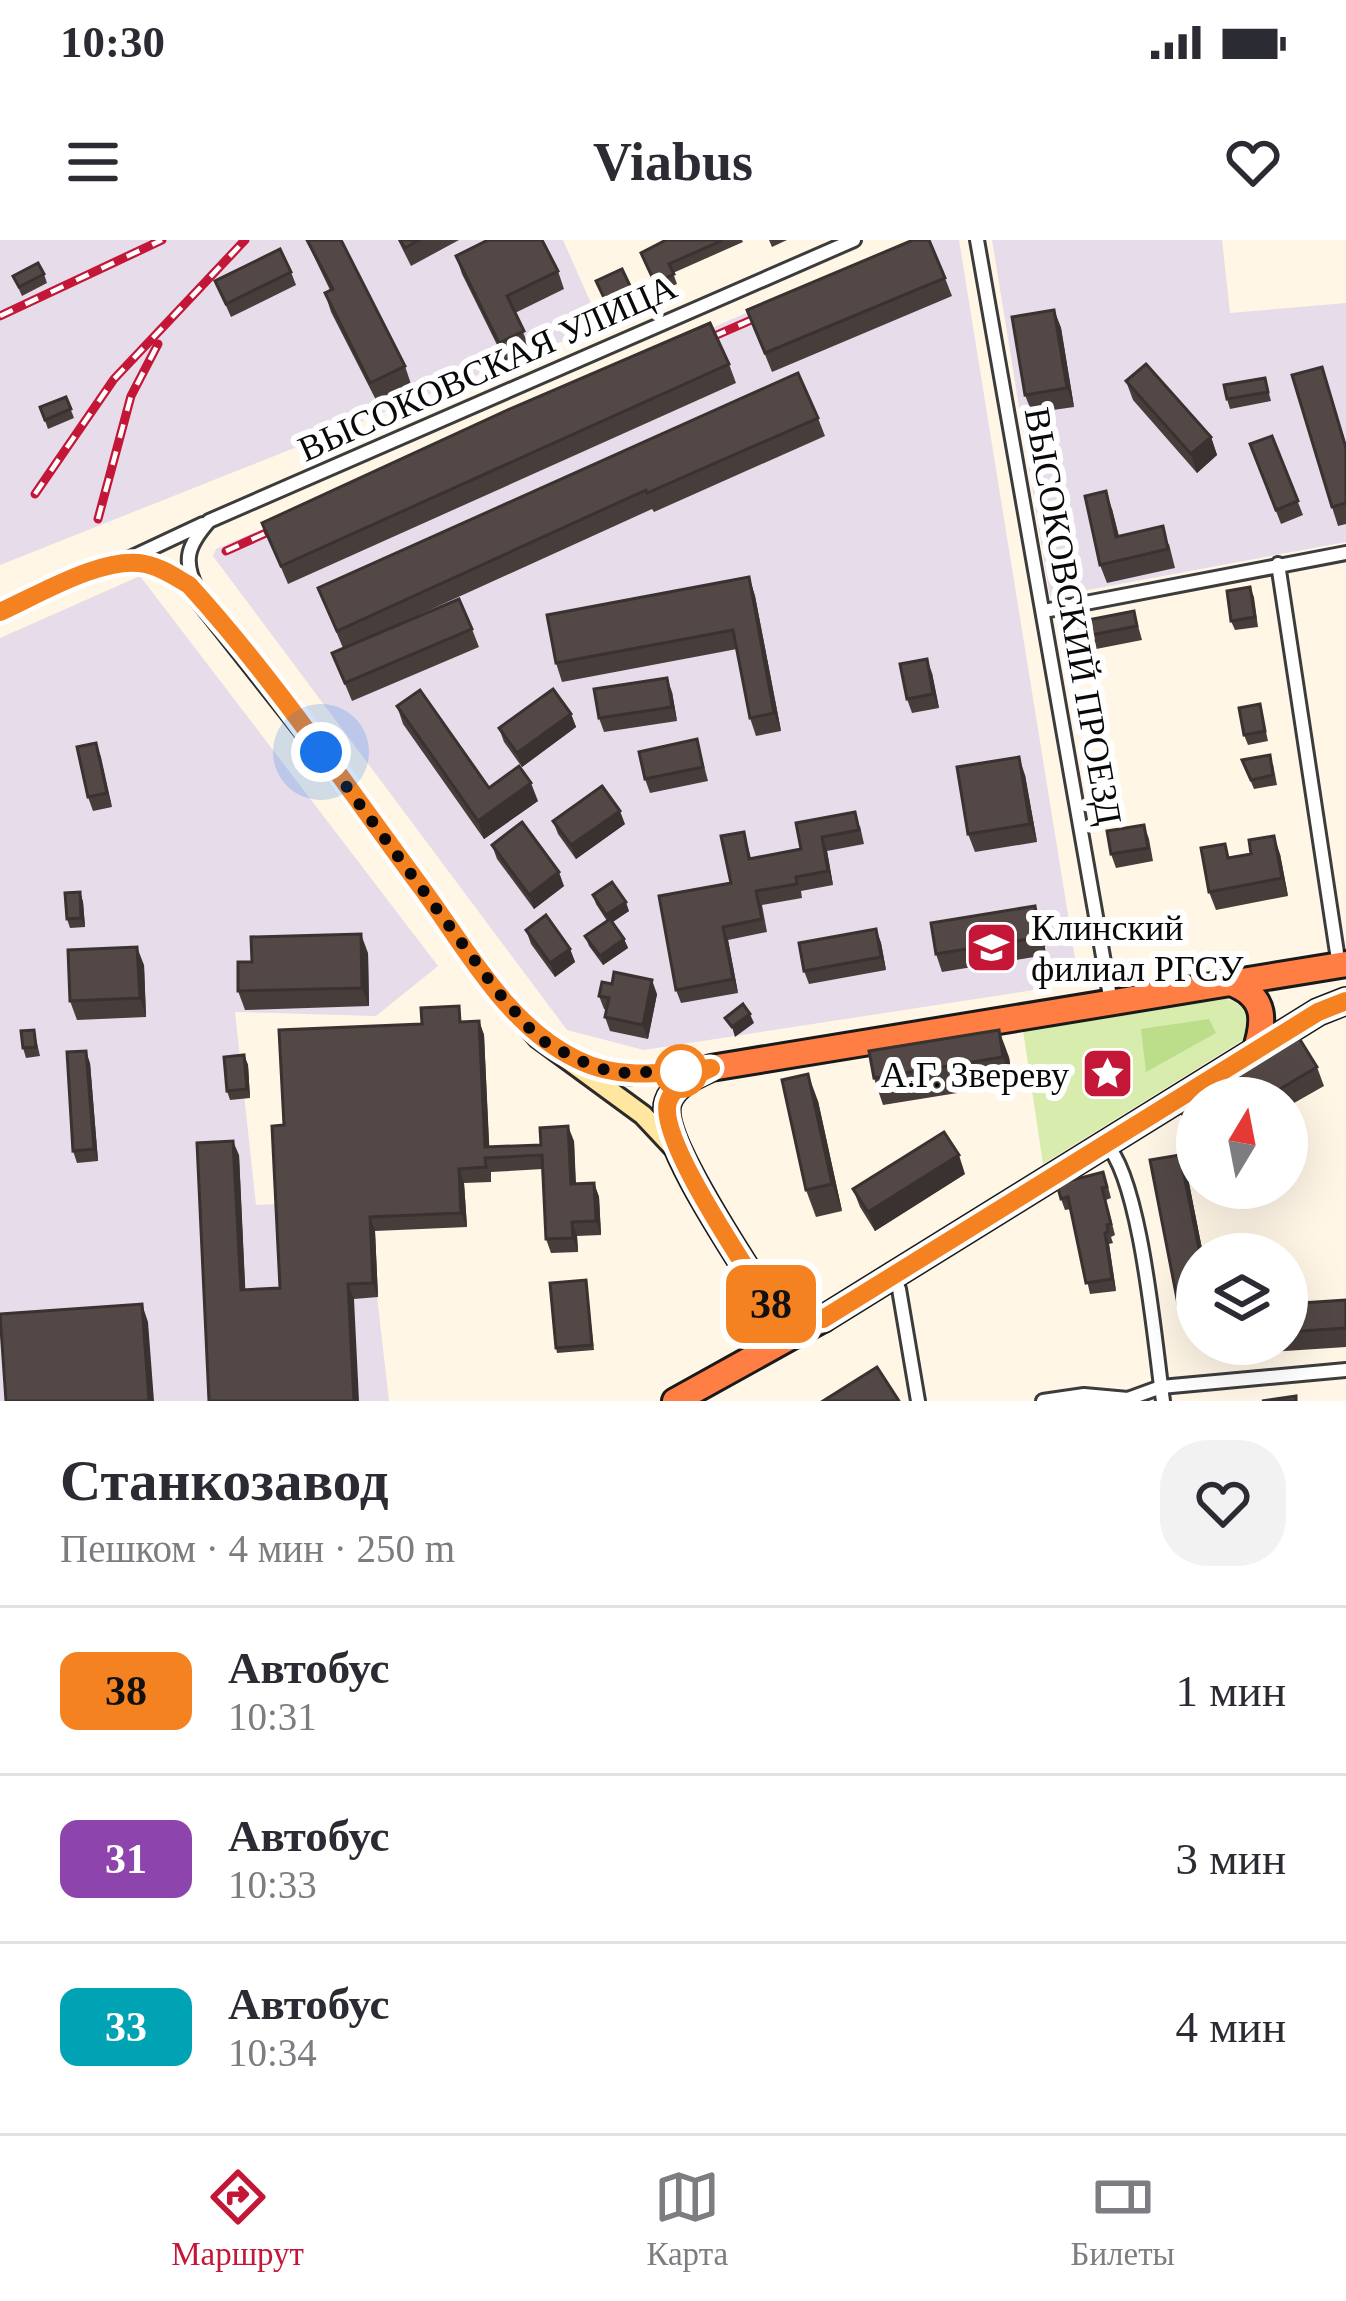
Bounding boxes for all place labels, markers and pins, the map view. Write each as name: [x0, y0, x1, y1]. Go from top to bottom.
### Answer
place label: Клинский филиал РГСУ: [1031, 908, 1244, 989]
school or university icon: Клинский филиал РГСУ: [964, 920, 1020, 976]
unlabelled marker: [656, 1046, 706, 1096]
place icon: А.Г. Звереву: [1080, 1046, 1136, 1102]
place label: А.Г. Звереву: [881, 1055, 1069, 1095]

